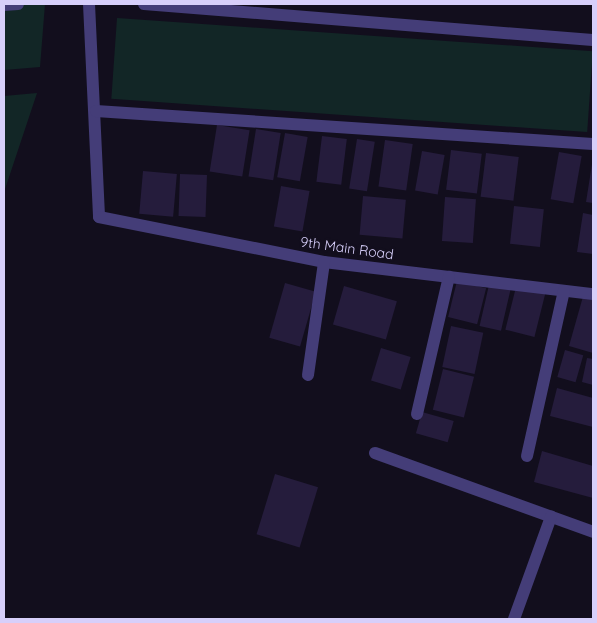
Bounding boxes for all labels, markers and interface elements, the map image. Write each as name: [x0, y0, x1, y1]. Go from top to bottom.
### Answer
street label: 9th Main Road: [299, 233, 395, 263]

